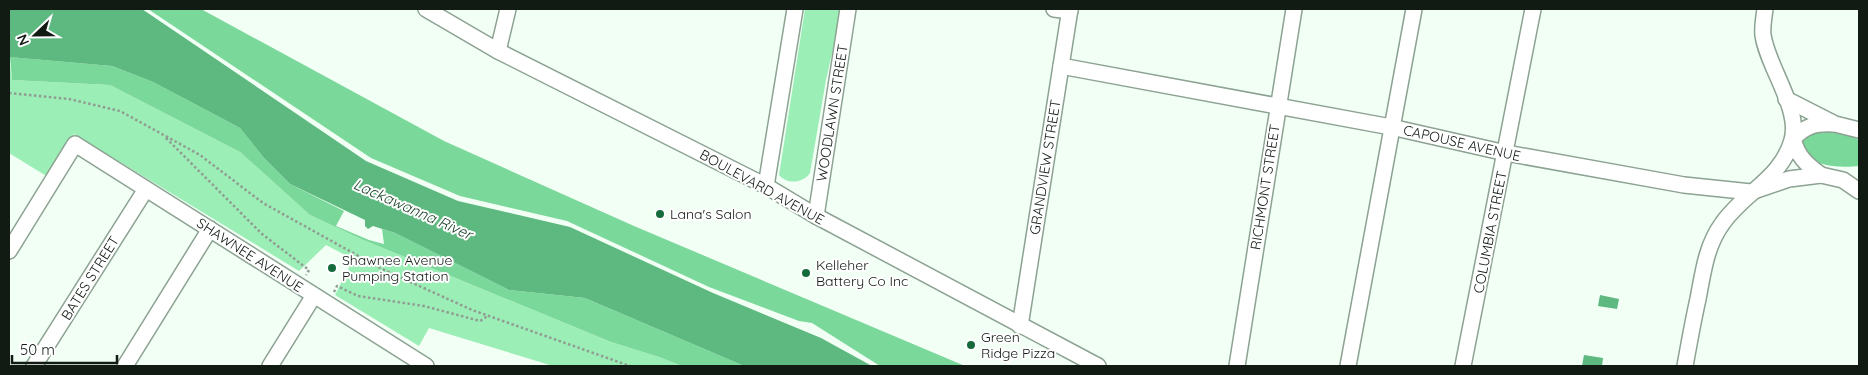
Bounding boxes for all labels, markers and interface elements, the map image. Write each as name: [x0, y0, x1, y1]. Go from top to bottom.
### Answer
north arrow: [10, 10, 60, 60]
text: N: [13, 32, 33, 48]
street label: WOODLAWN STREET: [812, 43, 852, 183]
street label: GRANDVIEW STREET: [1025, 98, 1065, 236]
street label: CAPOUSE AVENUE: [1402, 121, 1522, 165]
street label: RICHMONT STREET: [1246, 123, 1284, 251]
street label: BOULEVARD AVENUE: [697, 145, 827, 229]
street label: COLUMBIA STREET: [1469, 169, 1511, 295]
water label: Lackawanna River: [351, 174, 477, 245]
place label: Lana's Salon: [670, 205, 752, 223]
marker: Lana's Salon: [654, 208, 666, 220]
street label: SHAWNEE AVENUE: [193, 214, 307, 296]
street label: BATES STREET: [57, 233, 123, 323]
place label: Shawnee Avenue Pumping Station: [342, 251, 452, 285]
place label: Kelleher Battery Co Inc: [816, 256, 908, 290]
marker: Shawnee Avenue Pumping Station: [326, 262, 338, 274]
marker: Kelleher Battery Co Inc: [800, 267, 812, 279]
place label: Green Ridge Pizza: [981, 328, 1055, 362]
scale bar: [12, 332, 118, 364]
marker: Green Ridge Pizza: [965, 339, 977, 351]
text: 50 m: [20, 340, 55, 359]

